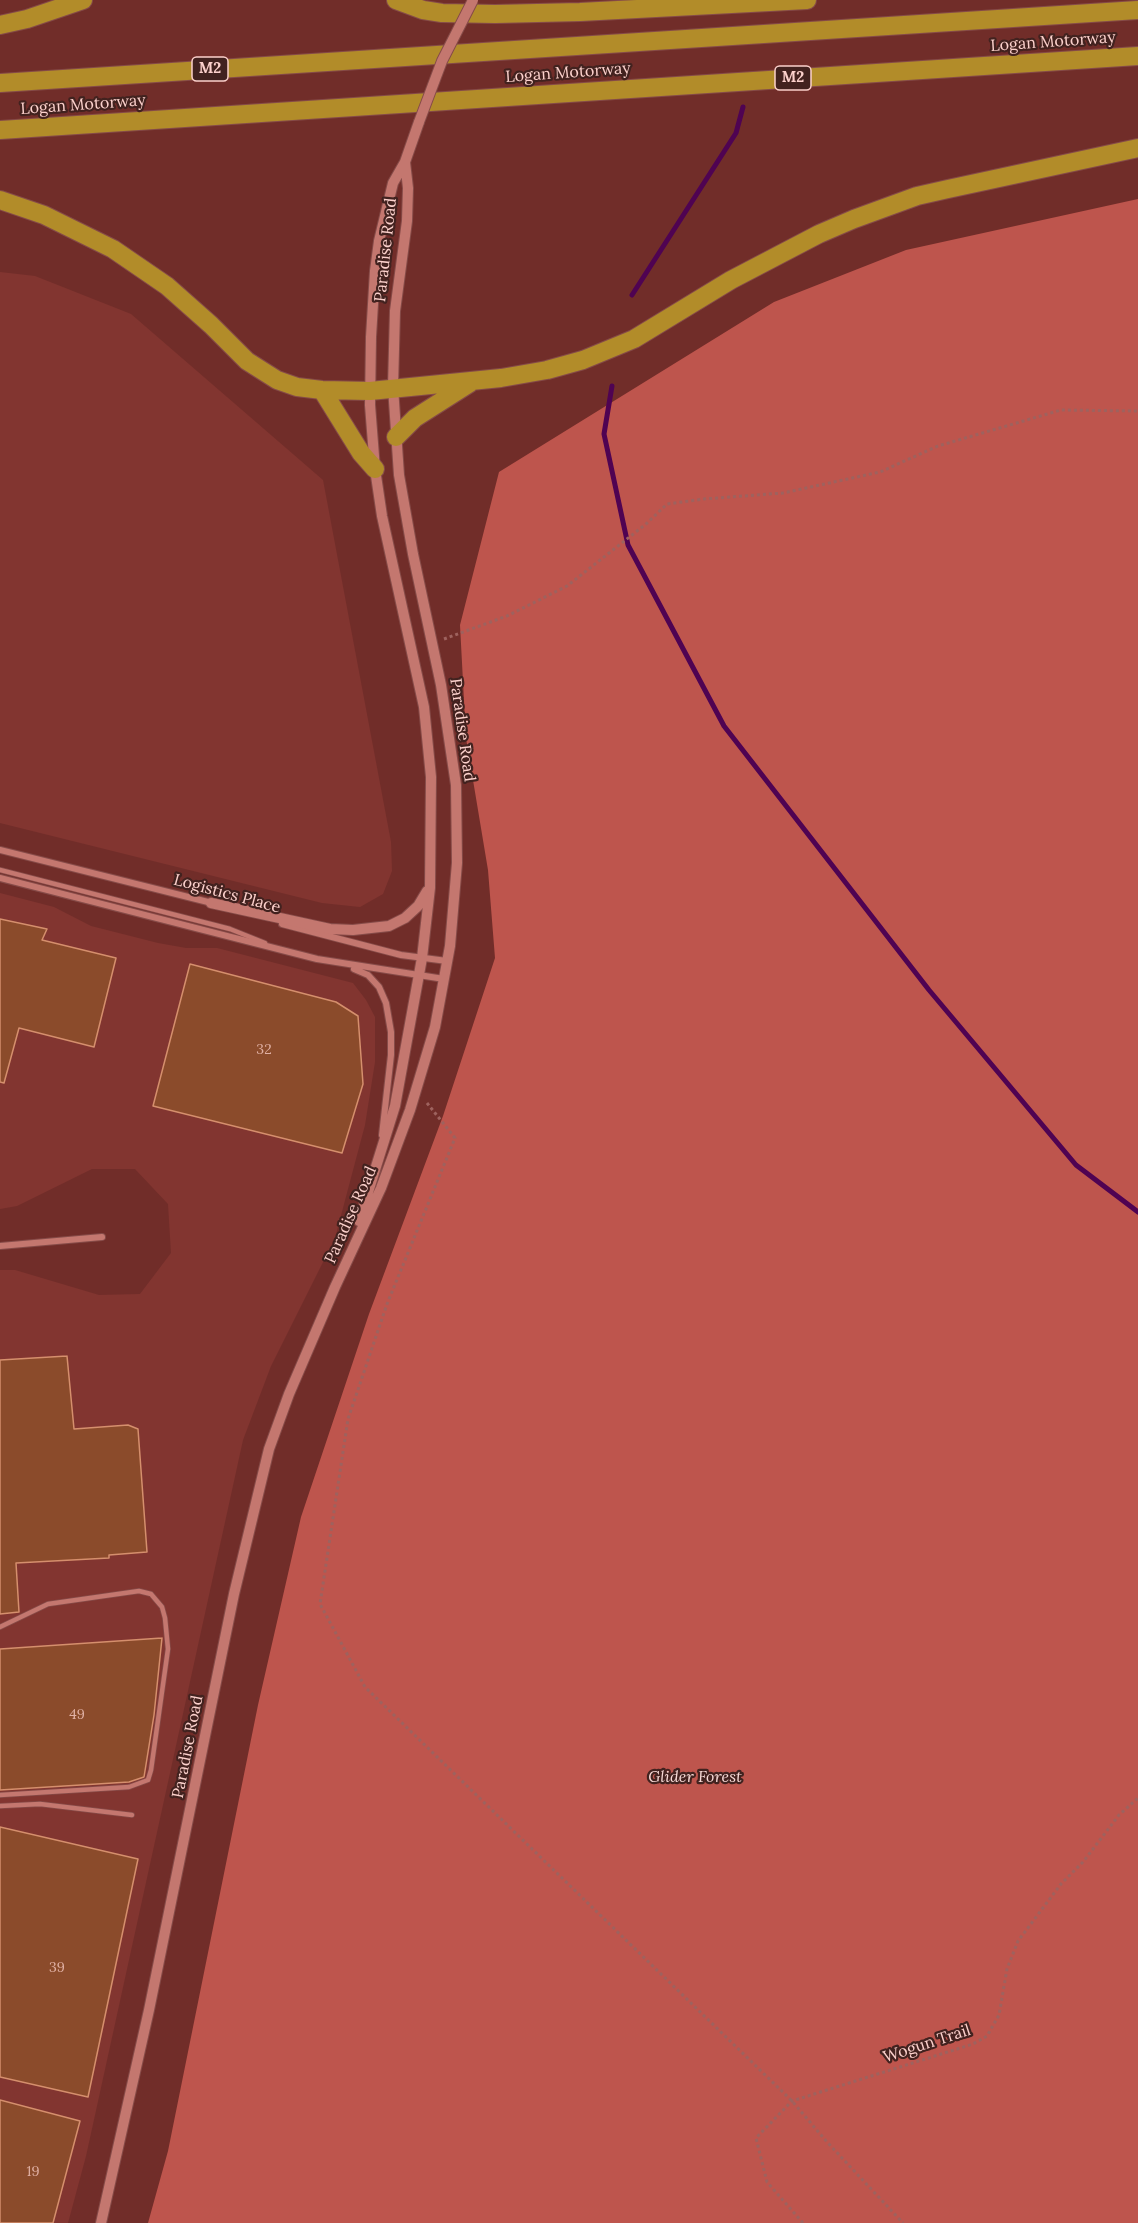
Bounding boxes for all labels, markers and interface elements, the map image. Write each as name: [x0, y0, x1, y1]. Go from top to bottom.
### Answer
street label: Logan Motorway: [990, 28, 1116, 56]
road number: M2: [192, 57, 228, 81]
street label: Logan Motorway: [505, 59, 631, 87]
road number: M2: [775, 66, 811, 90]
street label: Logan Motorway: [20, 91, 146, 119]
street label: Paradise Road: [371, 197, 401, 303]
street label: Paradise Road: [445, 677, 479, 783]
street label: Logistics Place: [171, 871, 283, 917]
house number: 32: [256, 1042, 272, 1058]
street label: Paradise Road: [321, 1163, 381, 1267]
street label: Paradise Road: [169, 1694, 207, 1800]
house number: 49: [69, 1707, 85, 1723]
park label: Glider Forest: [648, 1767, 742, 1787]
house number: 39: [49, 1960, 65, 1976]
street label: Wogun Trail: [881, 2021, 973, 2067]
house number: 19: [26, 2164, 40, 2180]

